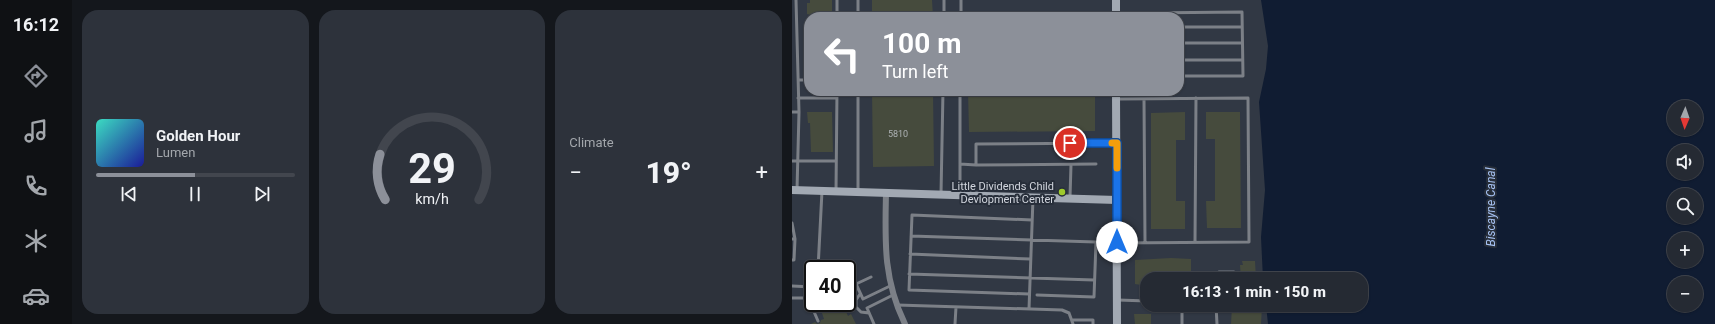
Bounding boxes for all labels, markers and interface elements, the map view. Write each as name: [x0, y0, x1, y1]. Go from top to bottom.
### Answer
text: 16:12: [13, 14, 59, 35]
text: 100 m: [882, 27, 961, 60]
icon: left: [816, 28, 868, 80]
text: Turn left: [882, 61, 948, 82]
icon: directions: [22, 62, 50, 90]
north arrow: [1667, 100, 1703, 136]
map controls: [1667, 100, 1703, 312]
icon: music: [22, 117, 50, 145]
pin: [1053, 126, 1087, 160]
text: Golden Hour: [156, 127, 240, 145]
house number: 5810: [888, 129, 908, 139]
icon: arrive: [1059, 132, 1081, 154]
text: Climate: [569, 135, 614, 150]
text: 29: [408, 144, 456, 193]
button: sound: [1667, 144, 1703, 180]
text: Lumen: [156, 145, 195, 160]
text: 19°: [646, 155, 692, 190]
text: −: [569, 160, 582, 185]
text: +: [756, 160, 768, 185]
water label: Biscayne Canal: [1484, 167, 1498, 246]
icon: phone: [22, 172, 50, 200]
place label: Little Dividends Child Devlopment Center: [952, 180, 1054, 206]
icon: previous: [118, 183, 140, 205]
icon: pause: [184, 183, 206, 205]
icon: next: [251, 183, 273, 205]
marker: Little Dividends Child Devlopment Center: [1057, 187, 1067, 197]
button: search: [1667, 188, 1703, 224]
text: km/h: [415, 191, 449, 207]
position arrow: [1096, 221, 1138, 263]
icon: climate: [22, 227, 50, 255]
button: +: [1667, 232, 1703, 268]
speed limit sign: 40: [804, 260, 856, 312]
button: −: [1667, 276, 1703, 312]
icon: car: [22, 282, 50, 310]
text: 16:13 · 1 min · 150 m: [1182, 283, 1326, 301]

